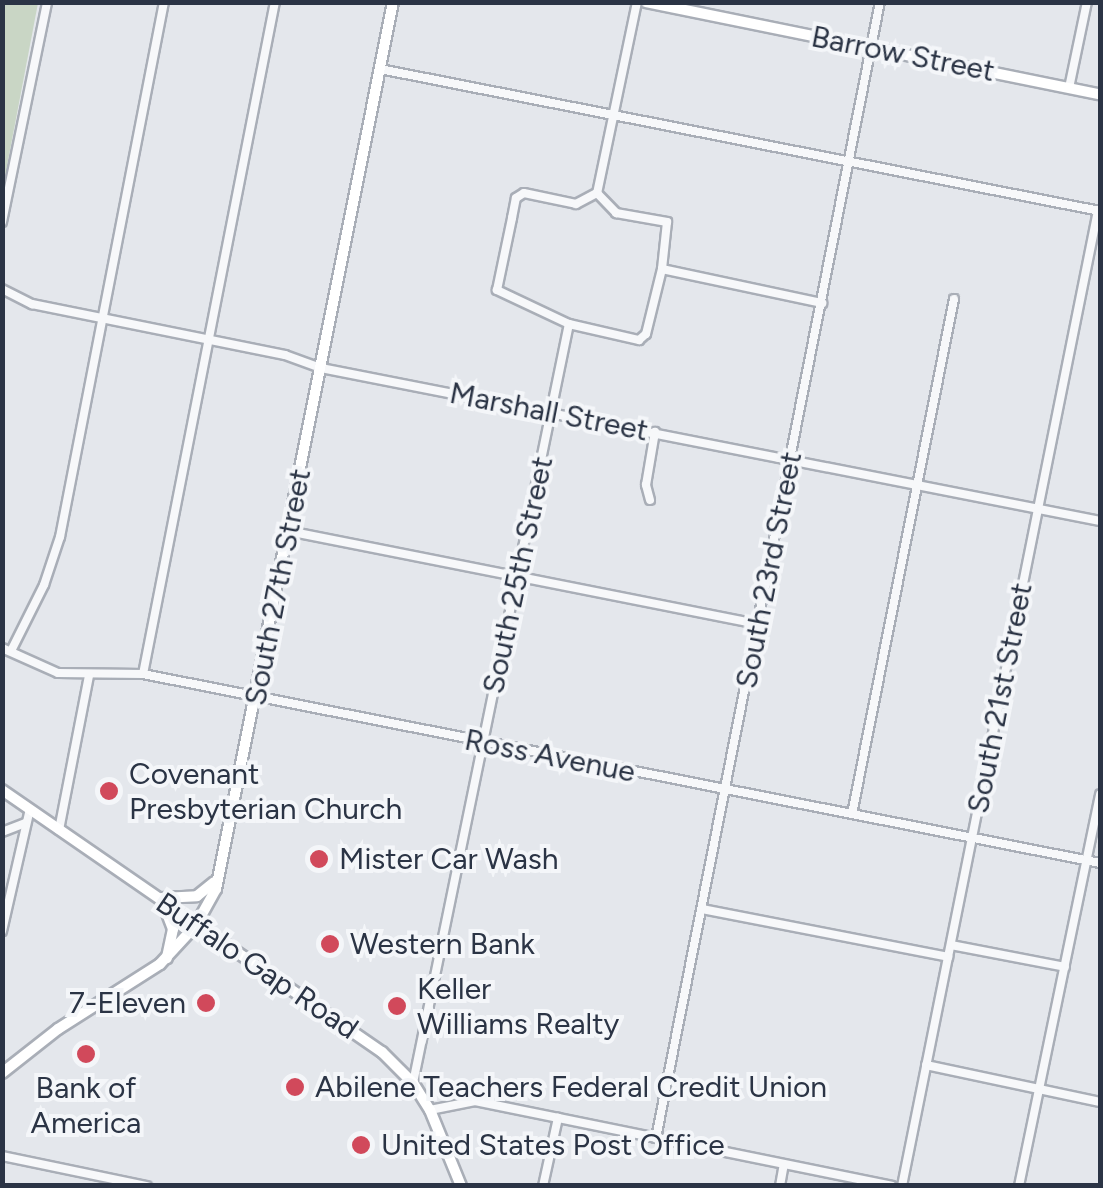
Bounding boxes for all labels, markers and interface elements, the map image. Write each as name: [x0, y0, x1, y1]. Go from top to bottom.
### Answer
street label: Barrow Street: [808, 19, 998, 89]
street label: Marshall Street: [447, 375, 651, 449]
street label: South 23rd Street: [728, 449, 810, 691]
street label: South 25th Street: [475, 453, 561, 697]
street label: South 27th Street: [237, 466, 319, 708]
street label: South 21st Street: [960, 580, 1040, 816]
street label: Ross Avenue: [462, 722, 638, 790]
place label: Covenant Presbyterian Church: [129, 756, 402, 826]
marker: Covenant Presbyterian Church: [98, 780, 120, 802]
place label: Mister Car Wash: [339, 841, 559, 877]
marker: Mister Car Wash: [308, 848, 330, 870]
street label: Buffalo Gap Road: [149, 885, 365, 1047]
place label: Western Bank: [350, 926, 535, 962]
marker: Western Bank: [319, 933, 341, 955]
place label: Keller Williams Realty: [417, 971, 619, 1042]
place label: 7-Eleven: [69, 985, 186, 1021]
marker: 7-Eleven: [195, 992, 217, 1014]
marker: Keller Williams Realty: [386, 995, 408, 1017]
marker: Bank of America: [75, 1043, 97, 1065]
place label: Abilene Teachers Federal Credit Union: [315, 1069, 827, 1105]
place label: Bank of America: [31, 1070, 141, 1140]
marker: Abilene Teachers Federal Credit Union: [284, 1076, 306, 1098]
place label: United States Post Office: [381, 1127, 725, 1163]
marker: United States Post Office: [350, 1134, 372, 1156]

